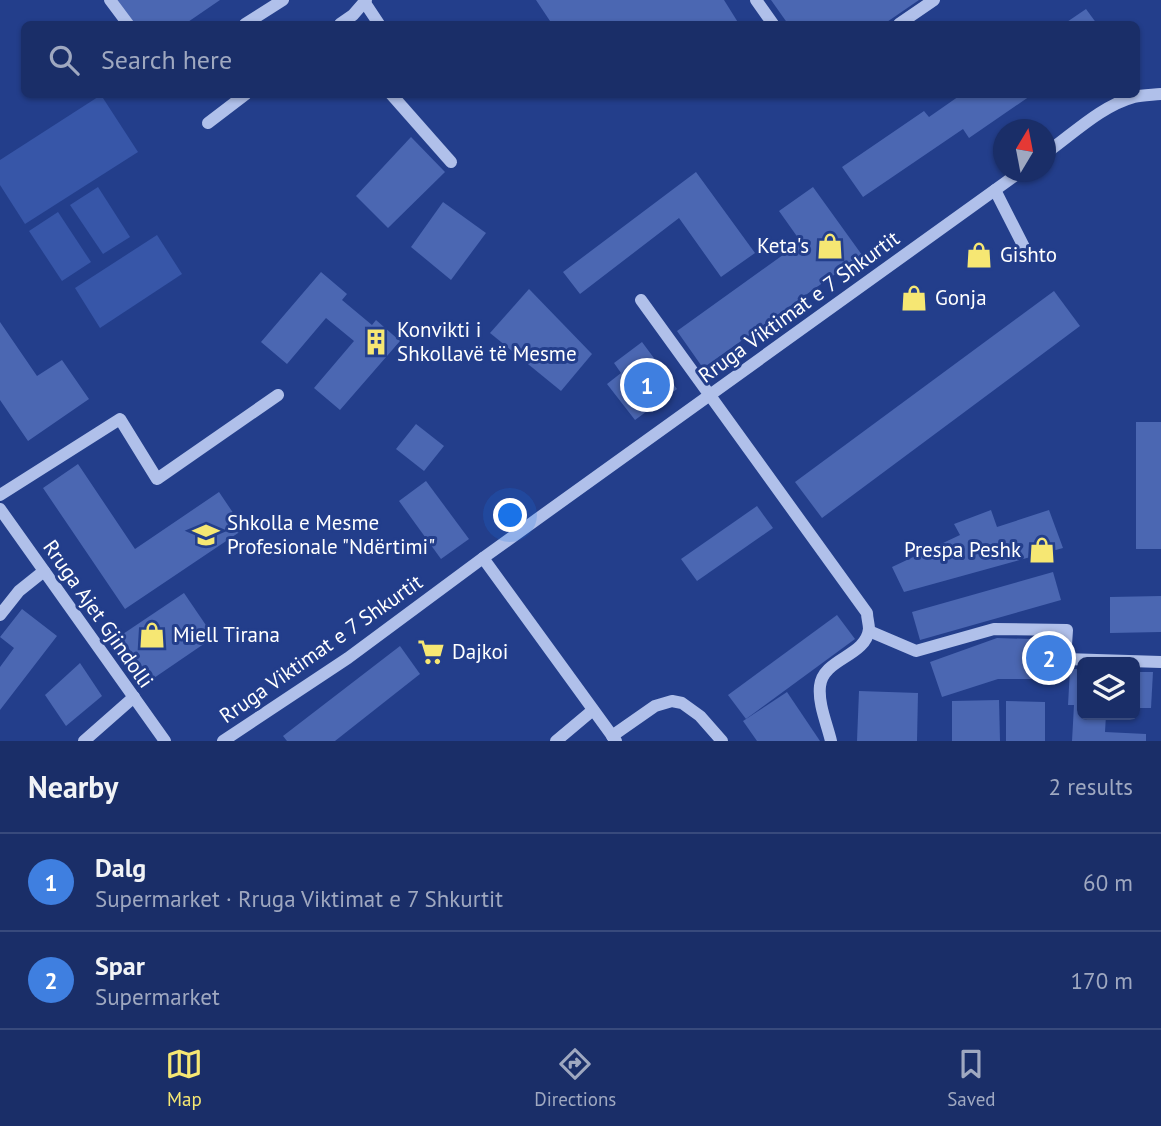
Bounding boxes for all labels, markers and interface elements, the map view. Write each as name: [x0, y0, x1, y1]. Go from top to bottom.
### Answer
search box: [21, 21, 1140, 98]
icon: search: [45, 41, 83, 79]
text: Search here: [101, 43, 232, 76]
north arrow: [993, 119, 1056, 182]
street label: Rruga Viktimat e 7 Shkurtit: [693, 225, 904, 389]
shop icon: Keta's: [815, 231, 845, 261]
place label: Keta's: [757, 232, 809, 259]
shop icon: Gishto: [964, 240, 994, 270]
place label: Gishto: [1000, 241, 1057, 268]
shop icon: Gonja: [899, 283, 929, 313]
place label: Gonja: [935, 284, 987, 311]
place label: Konvikti i Shkollavë të Mesme: [397, 316, 577, 367]
building icon: Konvikti i Shkollavë të Mesme: [361, 327, 391, 357]
pin: 1: [624, 359, 670, 411]
your location: [493, 498, 527, 532]
place label: Shkolla e Mesme Profesionale "Ndërtimi": [227, 509, 435, 560]
school or university icon: Shkolla e Mesme Profesionale "Ndërtimi": [191, 520, 221, 550]
street label: Rruga Ajet Gjindolli: [37, 534, 160, 693]
shop icon: Prespa Peshk: [1027, 535, 1057, 565]
place label: Prespa Peshk: [904, 536, 1021, 563]
street label: Rruga Viktimat e 7 Shkurtit: [214, 568, 428, 729]
shop icon: Miell Tirana: [137, 620, 167, 650]
place label: Miell Tirana: [173, 621, 280, 648]
pin: 2: [1026, 632, 1072, 684]
supermarket icon: Dajkoi: [416, 637, 446, 667]
place label: Dajkoi: [452, 638, 508, 665]
map controls: [1077, 657, 1140, 720]
button: layers: [1077, 657, 1140, 720]
text: Nearby: [28, 767, 118, 806]
text: 2 results: [1049, 772, 1133, 801]
text: Dalg: [95, 851, 146, 884]
text: 1: [44, 868, 58, 897]
text: 60 m: [1083, 868, 1133, 897]
text: Supermarket · Rruga Viktimat e 7 Shkurtit: [95, 884, 503, 913]
text: Spar: [95, 949, 145, 982]
text: 2: [44, 966, 58, 995]
text: 170 m: [1071, 966, 1133, 995]
text: Supermarket: [95, 982, 220, 1011]
tab: Map: [165, 1045, 203, 1111]
tab: Directions: [534, 1045, 616, 1111]
tab: Saved: [947, 1045, 996, 1111]

